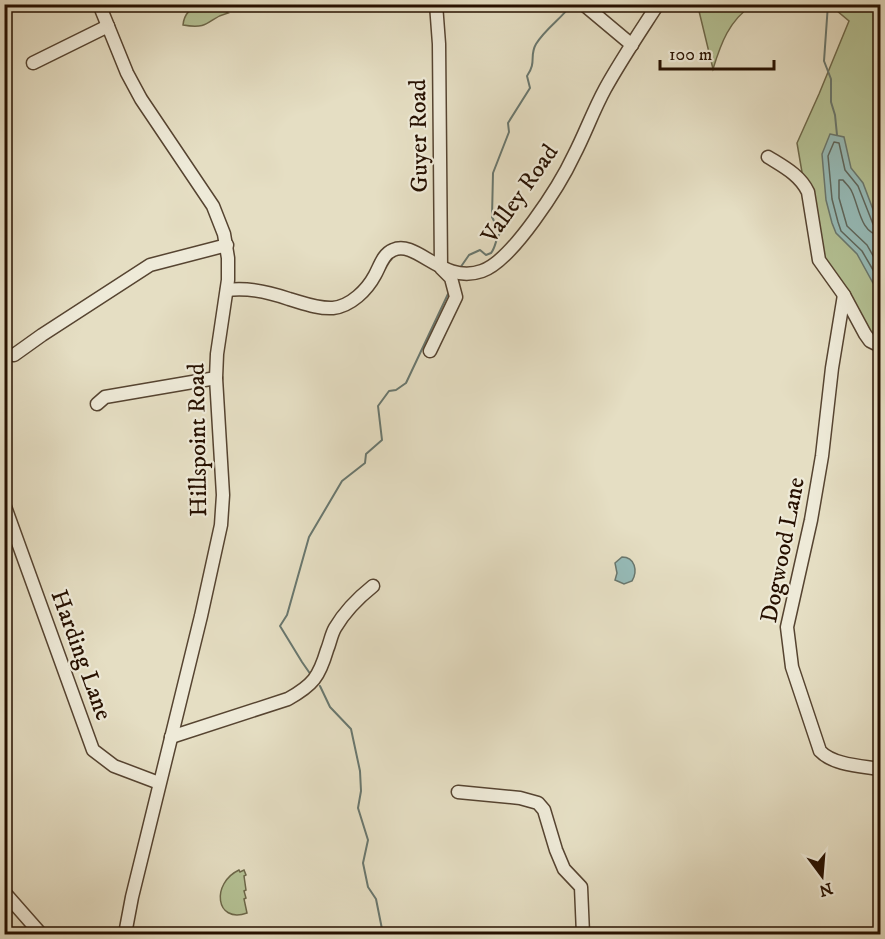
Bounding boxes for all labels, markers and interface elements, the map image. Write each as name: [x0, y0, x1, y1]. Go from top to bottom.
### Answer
scale bar: [660, 33, 774, 71]
text: 100 m: [669, 44, 712, 66]
street label: Guyer Road: [403, 79, 435, 193]
street label: Valley Road: [474, 139, 565, 250]
street label: Hillspoint Road: [182, 363, 214, 517]
street label: Dogwood Lane: [754, 475, 812, 625]
street label: Harding Lane: [44, 586, 118, 724]
north arrow: [792, 846, 852, 906]
text: N: [817, 878, 835, 901]

